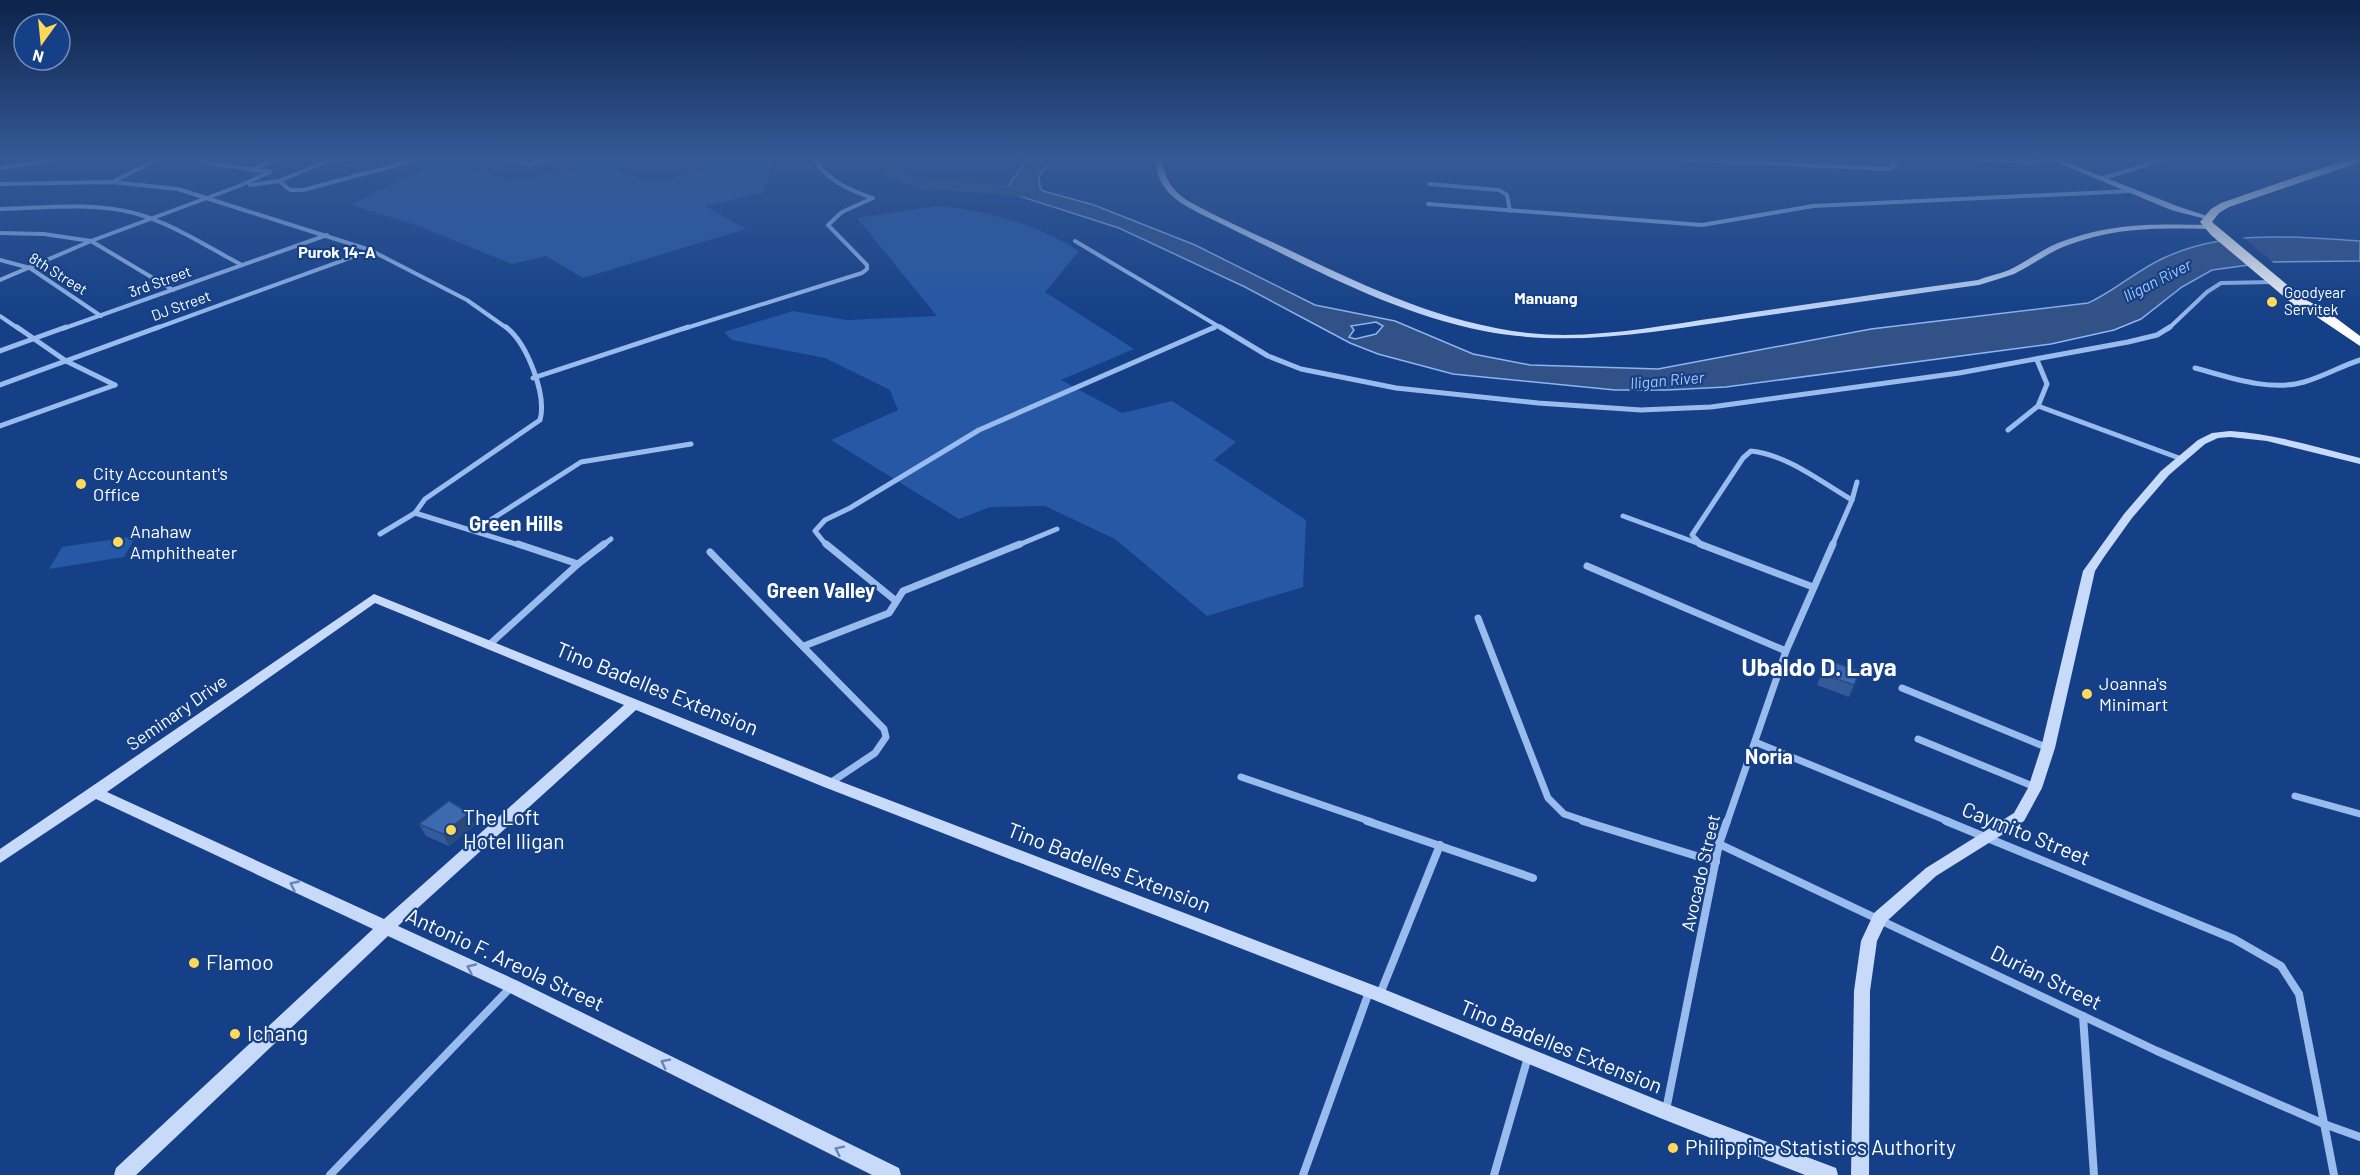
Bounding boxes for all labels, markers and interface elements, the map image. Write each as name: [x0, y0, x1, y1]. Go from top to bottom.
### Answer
north arrow: [12, 12, 72, 72]
text: N: [30, 46, 46, 68]
district label: Purok 14-A: [298, 242, 376, 261]
street label: 8th Street: [26, 248, 91, 298]
water label: Iligan River: [2119, 254, 2195, 305]
street label: 3rd Street: [126, 261, 193, 301]
place label: Goodyear Servitek: [2284, 283, 2346, 318]
street label: DJ Street: [149, 286, 213, 324]
district label: Manuang: [1514, 288, 1578, 307]
marker: Goodyear Servitek: [2265, 295, 2279, 309]
water label: Iligan River: [1629, 367, 1706, 392]
place label: City Accountant's Office: [93, 462, 228, 505]
marker: City Accountant's Office: [74, 477, 88, 491]
district label: Green Hills: [469, 511, 563, 535]
place label: Anahaw Amphitheater: [130, 520, 238, 563]
marker: Anahaw Amphitheater: [111, 535, 125, 549]
district label: Green Valley: [767, 578, 875, 602]
street label: Tino Badelles Extension: [553, 636, 762, 740]
district label: Ubaldo D. Laya: [1741, 652, 1897, 681]
street label: Seminary Drive: [122, 669, 231, 755]
place label: Joanna's Minimart: [2099, 672, 2168, 715]
marker: Joanna's Minimart: [2080, 687, 2094, 701]
district label: Noria: [1745, 744, 1793, 768]
street label: Caymito Street: [1959, 796, 2094, 870]
place label: The Loft Hotel Iligan: [463, 804, 565, 853]
street label: Avocado Street: [1676, 812, 1724, 933]
street label: Tino Badelles Extension: [1004, 816, 1215, 917]
marker: The Loft Hotel Iligan: [444, 823, 458, 837]
one-way arrow: [290, 881, 301, 893]
street label: Antonio F. Areola Street: [403, 902, 609, 1016]
street label: Durian Street: [1987, 939, 2106, 1014]
place label: Flamoo: [206, 949, 274, 974]
marker: Flamoo: [187, 956, 201, 970]
one-way arrow: [466, 963, 477, 975]
street label: Tino Badelles Extension: [1457, 994, 1666, 1098]
place label: Ichang: [247, 1020, 308, 1045]
marker: Ichang: [228, 1027, 242, 1041]
one-way arrow: [660, 1059, 671, 1070]
place label: Philippine Statistics Authority: [1685, 1134, 1956, 1159]
marker: Philippine Statistics Authority: [1666, 1141, 1680, 1155]
one-way arrow: [835, 1145, 846, 1157]

